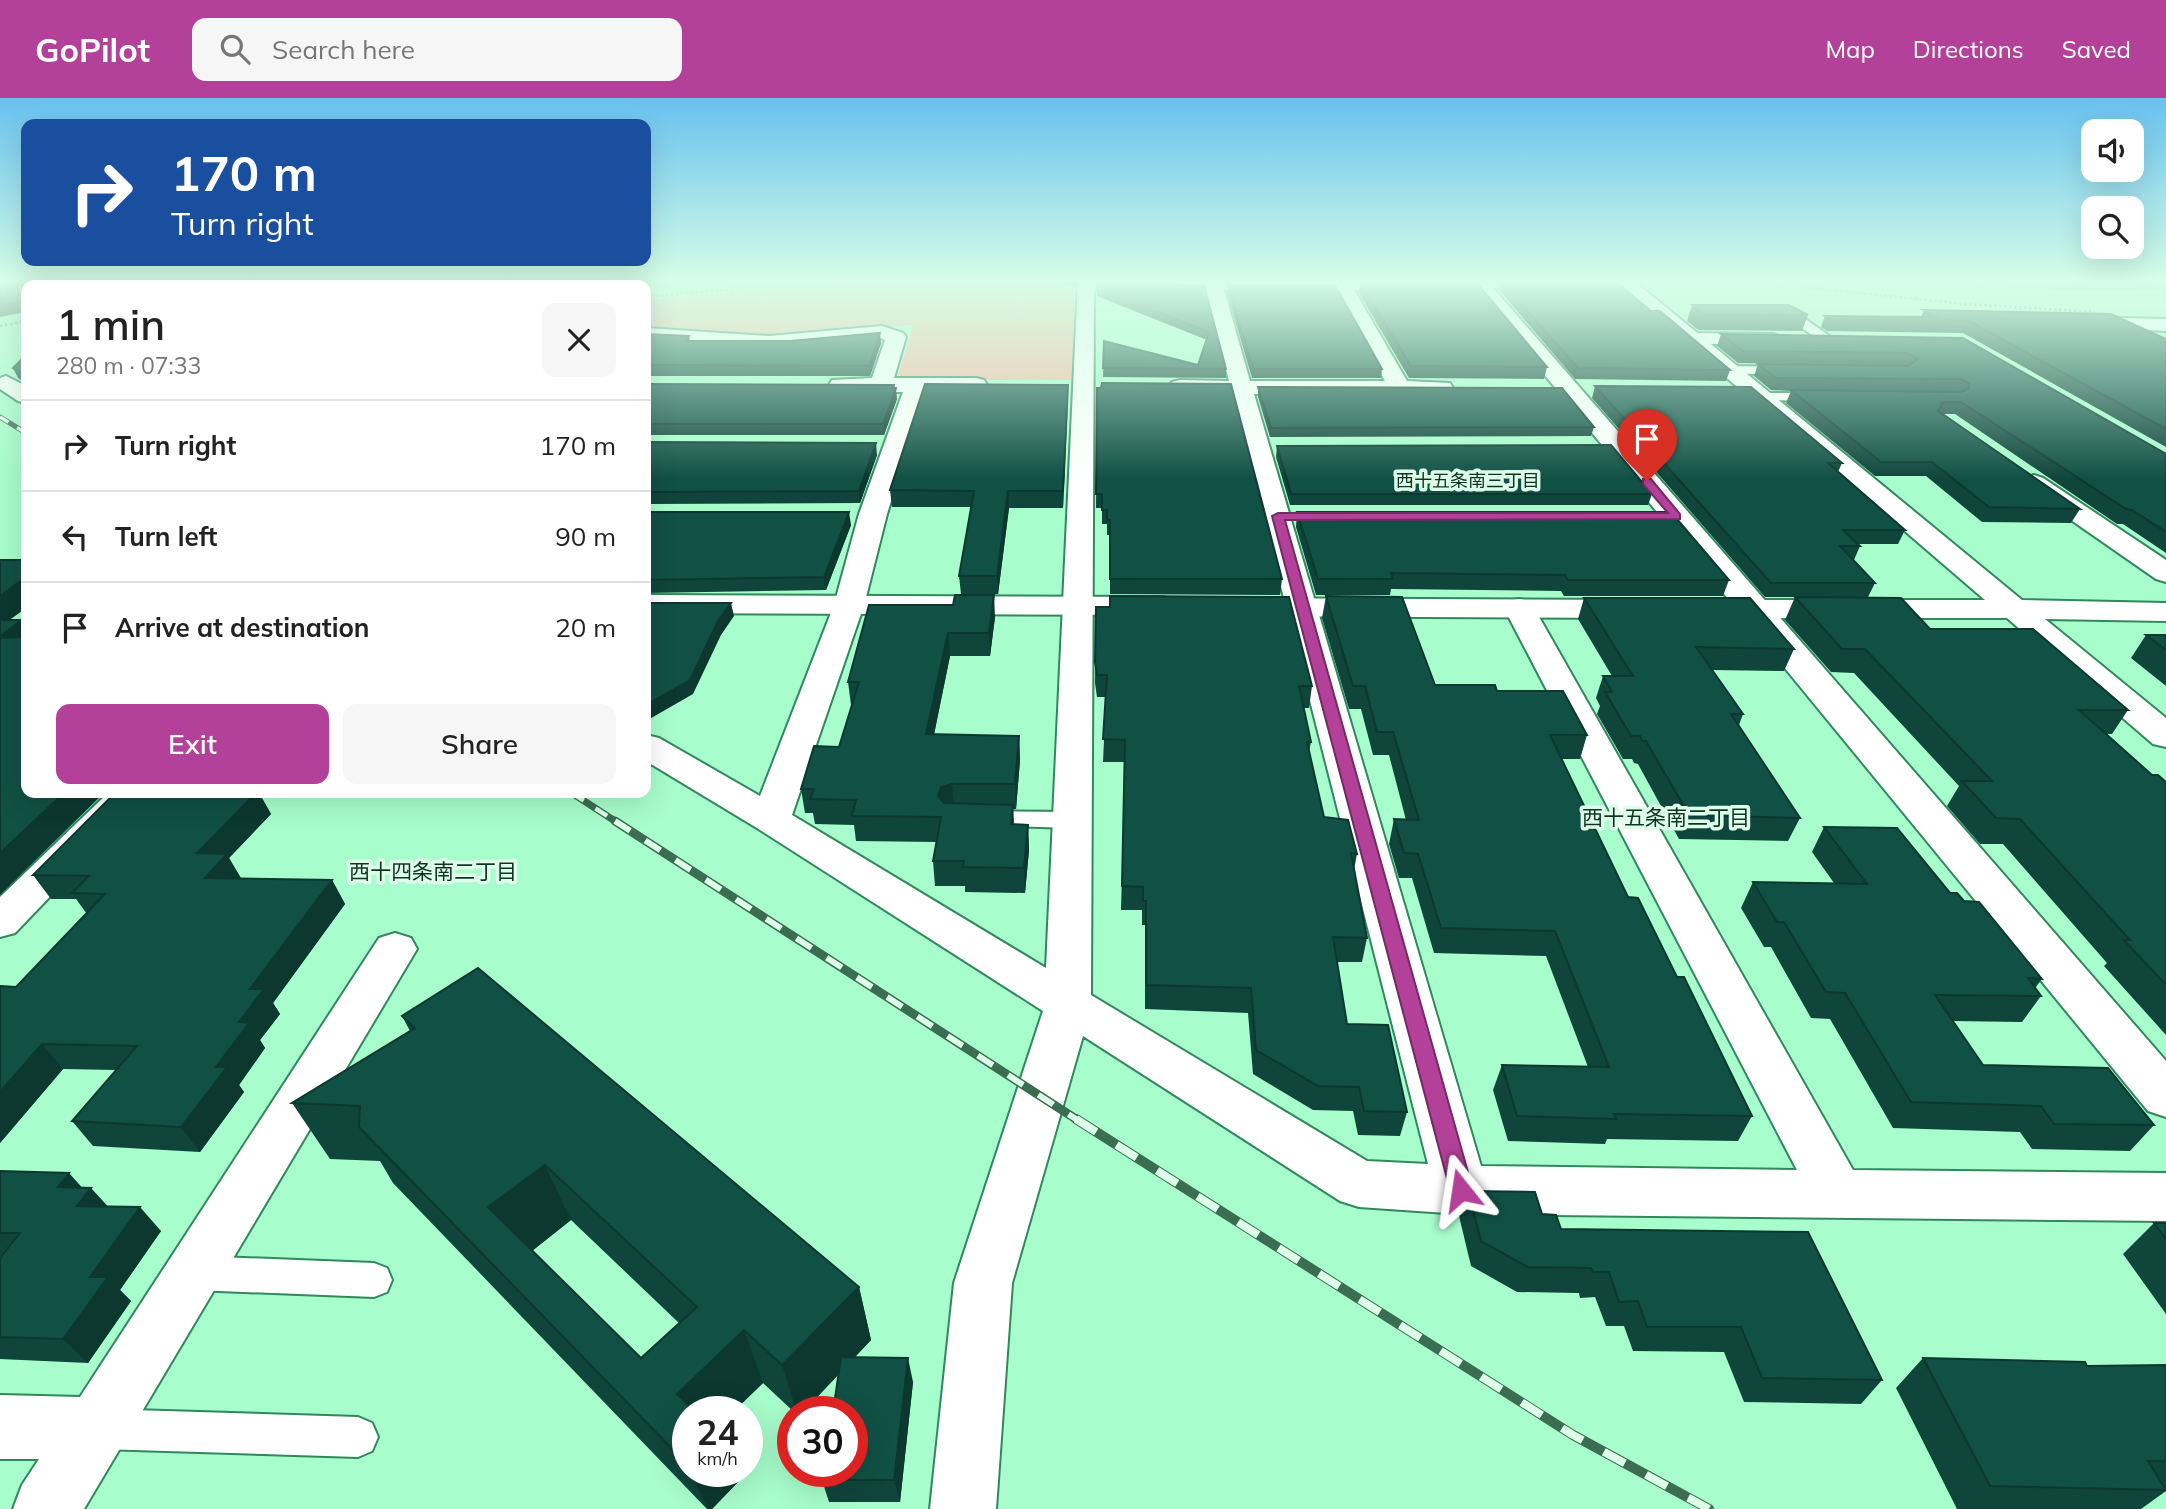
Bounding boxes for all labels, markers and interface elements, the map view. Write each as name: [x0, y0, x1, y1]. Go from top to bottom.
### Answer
search box: [192, 18, 682, 81]
text: GoPilot: [35, 29, 150, 70]
icon: search: [216, 30, 254, 68]
text: Search here: [272, 33, 415, 66]
text: Map: [1825, 34, 1875, 64]
text: Directions: [1913, 34, 2024, 64]
text: Saved: [2062, 34, 2131, 64]
map controls: [2081, 119, 2144, 259]
button: sound: [2081, 119, 2144, 182]
text: 170 m: [171, 142, 317, 203]
icon: right: [56, 147, 147, 238]
button: search: [2081, 196, 2144, 259]
text: Turn right: [171, 203, 314, 243]
text: 1 min: [56, 298, 165, 351]
button: close: [542, 303, 616, 377]
text: 280 m · 07:33: [56, 351, 201, 380]
pin: [1617, 409, 1677, 481]
icon: arrive: [1628, 420, 1666, 458]
icon: right: [56, 427, 94, 465]
text: Turn right: [115, 429, 236, 462]
text: 170 m: [540, 429, 616, 462]
district label: 西十五条南三丁目: [1396, 469, 1540, 492]
icon: left: [56, 518, 94, 556]
text: Turn left: [115, 520, 217, 553]
text: 90 m: [555, 520, 616, 553]
icon: arrive: [56, 609, 94, 647]
text: Arrive at destination: [115, 611, 370, 644]
text: 20 m: [555, 611, 616, 644]
button: Exit: [56, 704, 329, 784]
button: Share: [343, 704, 616, 784]
district label: 西十五条南二丁目: [1582, 804, 1750, 830]
district label: 西十四条南二丁目: [349, 858, 517, 884]
position arrow: [1424, 1153, 1498, 1227]
speed limit sign: 30: [777, 1396, 868, 1487]
text: 24: [696, 1410, 739, 1454]
text: km/h: [697, 1447, 738, 1470]

